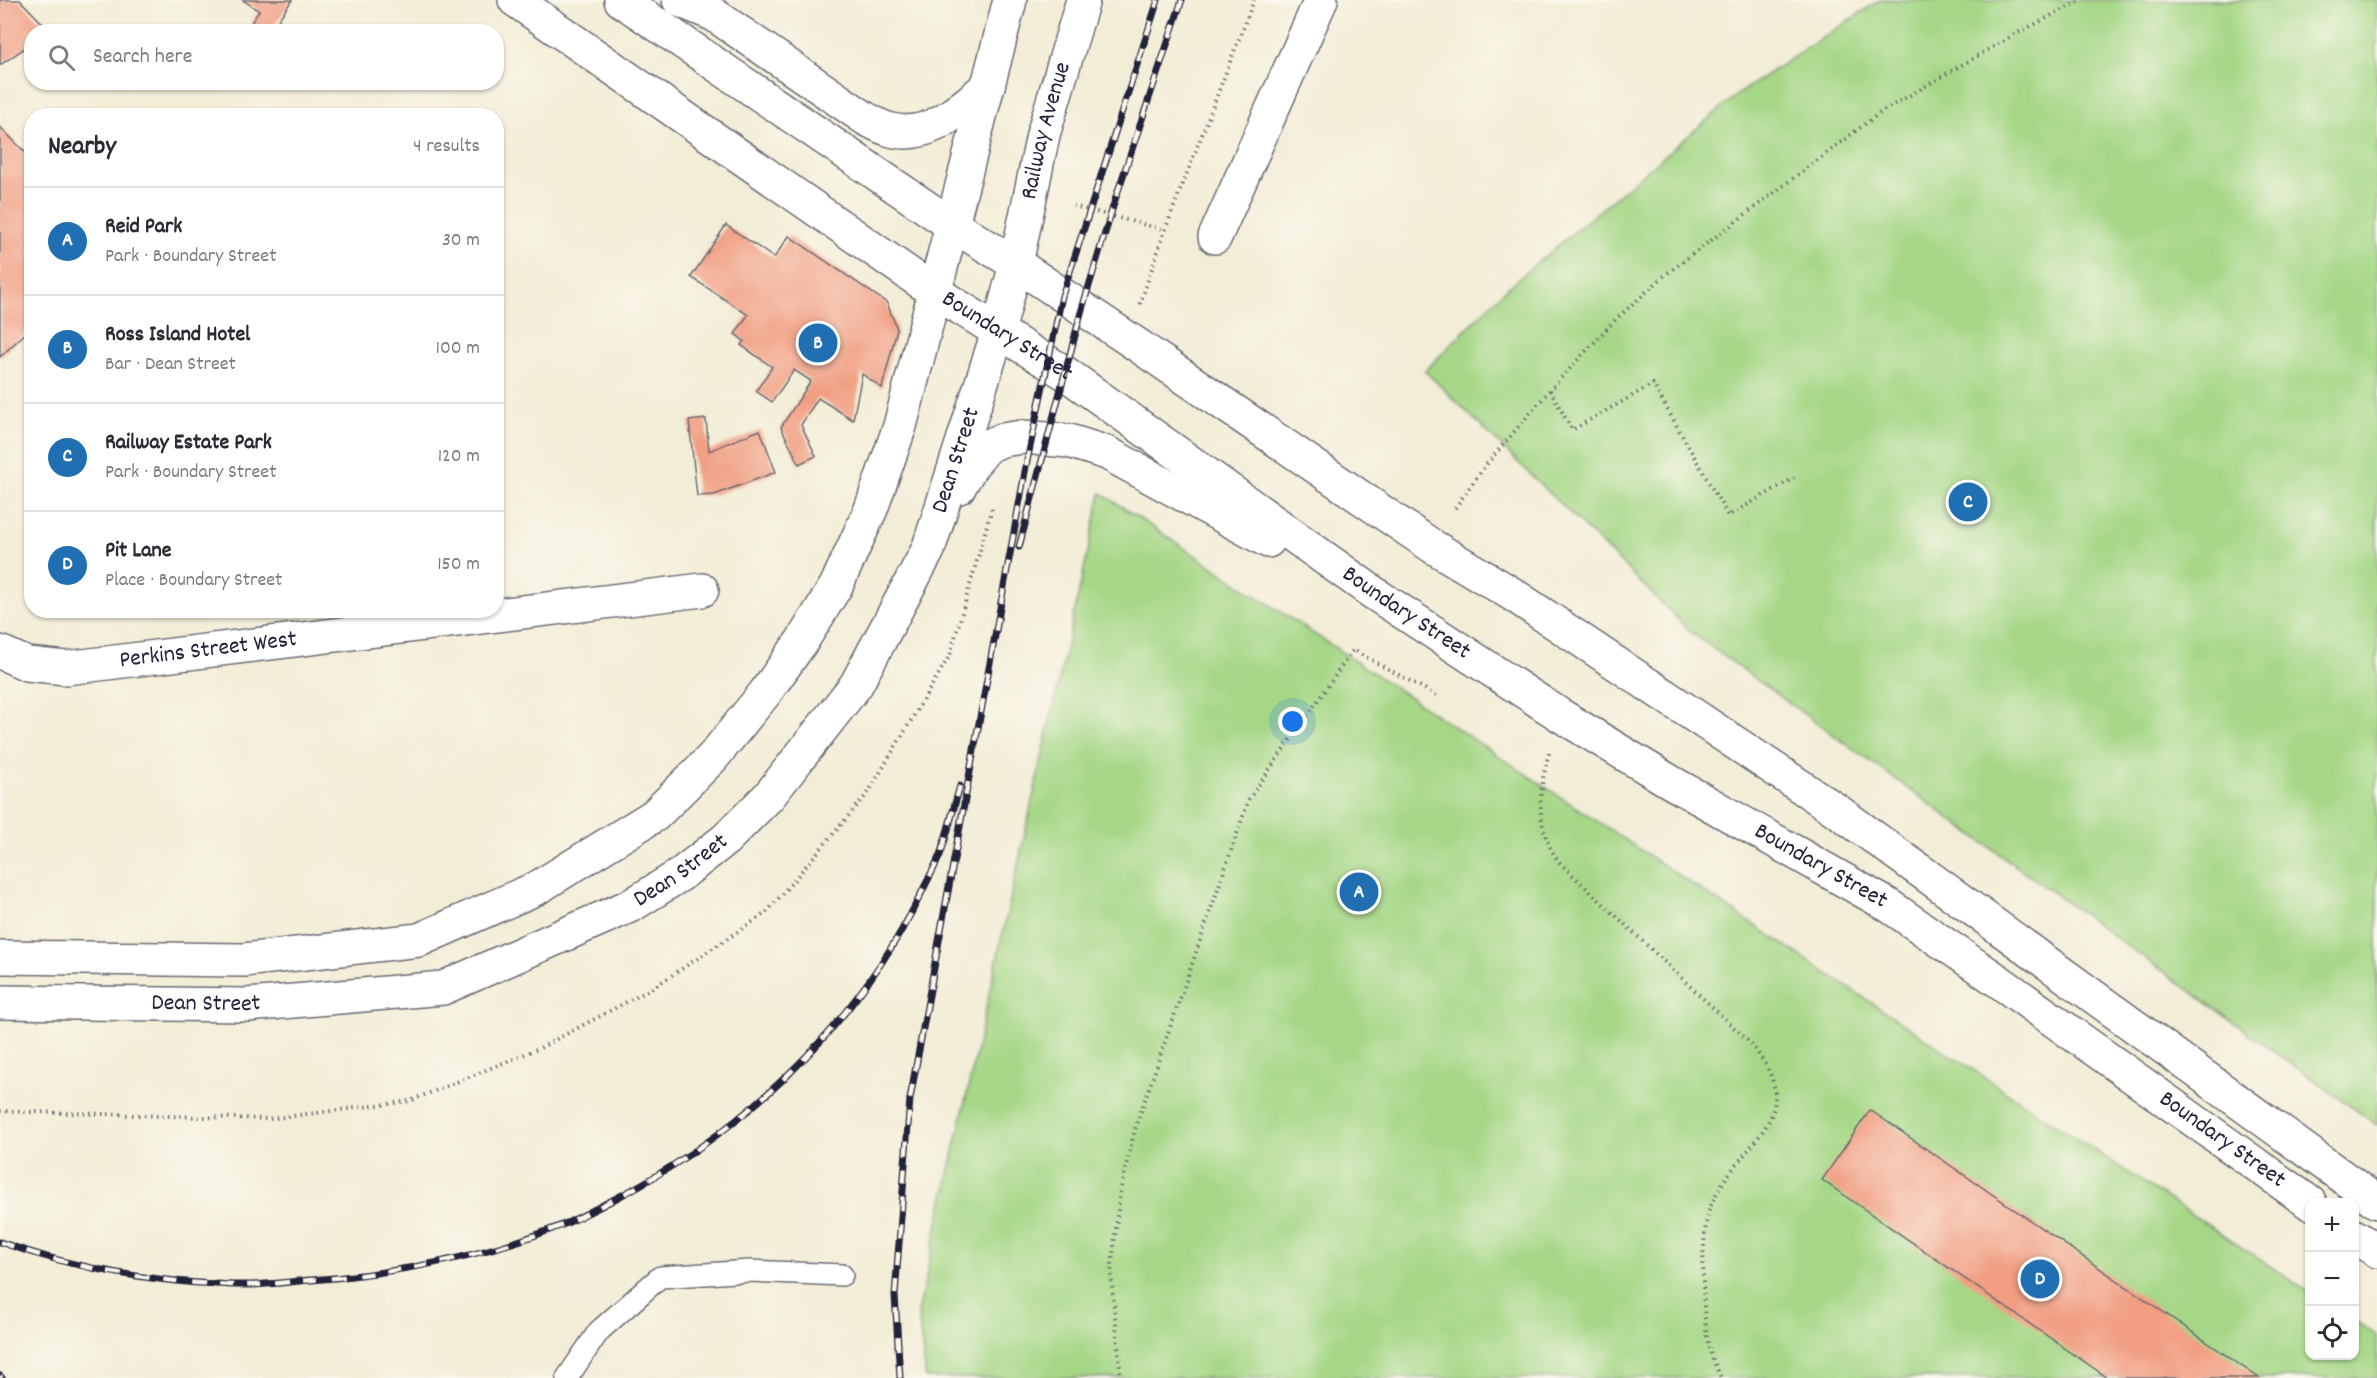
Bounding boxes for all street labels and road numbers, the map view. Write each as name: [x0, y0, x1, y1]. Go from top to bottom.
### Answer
street label: Railway Avenue: [1013, 58, 1081, 203]
street label: Boundary Street: [935, 283, 1080, 390]
street label: Dean Street: [924, 403, 990, 518]
street label: Boundary Street: [1334, 558, 1477, 669]
street label: Perkins Street West: [118, 623, 299, 678]
street label: Boundary Street: [1747, 815, 1894, 918]
street label: Dean Street: [627, 826, 736, 917]
street label: Dean Street: [151, 987, 262, 1022]
street label: Boundary Street: [2152, 1083, 2292, 1197]

